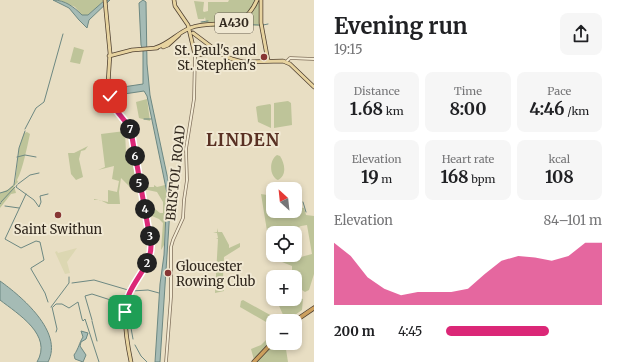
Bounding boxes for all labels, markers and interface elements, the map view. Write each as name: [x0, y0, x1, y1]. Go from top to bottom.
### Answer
text: Evening run: [334, 12, 468, 40]
road number: A430: [215, 13, 253, 33]
button: share: [560, 13, 602, 55]
text: 19:15: [334, 41, 363, 58]
place label: St. Paul's and St. Stephen's: [174, 42, 256, 74]
marker: St. Paul's and St. Stephen's: [259, 52, 269, 62]
pin: [93, 79, 127, 113]
text: Distance: [354, 84, 400, 98]
text: Time: [454, 84, 482, 98]
text: Pace: [547, 84, 571, 98]
icon: check: [99, 85, 121, 107]
text: 1.68: [350, 98, 383, 120]
text: 8:00: [450, 98, 486, 120]
text: 4:46: [529, 98, 565, 120]
text: km: [383, 104, 404, 118]
text: /km: [565, 104, 589, 118]
pin: 7: [120, 119, 140, 139]
text: 7: [127, 122, 133, 136]
street label: BRISTOL ROAD: [162, 124, 189, 222]
district label: LINDEN: [206, 129, 280, 151]
pin: 6: [125, 146, 145, 166]
text: 6: [132, 149, 138, 163]
text: Elevation: [352, 152, 402, 166]
text: Heart rate: [442, 152, 494, 166]
text: kcal: [549, 152, 570, 166]
text: 19: [361, 166, 379, 188]
text: 168: [440, 166, 469, 188]
text: 108: [545, 166, 574, 188]
text: m: [379, 172, 392, 186]
text: bpm: [469, 172, 496, 186]
pin: 5: [129, 173, 149, 193]
text: 5: [136, 176, 142, 190]
north arrow: [266, 182, 302, 218]
map controls: [266, 182, 302, 350]
pin: 4: [135, 199, 155, 219]
text: 4: [142, 202, 149, 216]
marker: Saint Swithun: [53, 210, 63, 220]
text: Elevation: [334, 212, 393, 229]
text: 84–101 m: [543, 212, 602, 229]
place label: Saint Swithun: [14, 221, 103, 238]
pin: 3: [140, 226, 160, 246]
button: locate: [266, 226, 302, 262]
text: 3: [147, 229, 153, 243]
pin: 2: [137, 253, 157, 273]
text: 2: [144, 256, 150, 270]
place label: Gloucester Rowing Club: [176, 258, 256, 290]
marker: Gloucester Rowing Club: [163, 268, 173, 278]
button: +: [266, 270, 302, 306]
pin: [108, 295, 142, 329]
icon: arrive: [114, 301, 136, 323]
button: −: [266, 314, 302, 350]
text: 200 m: [334, 323, 375, 340]
text: 4:45: [398, 323, 422, 340]

